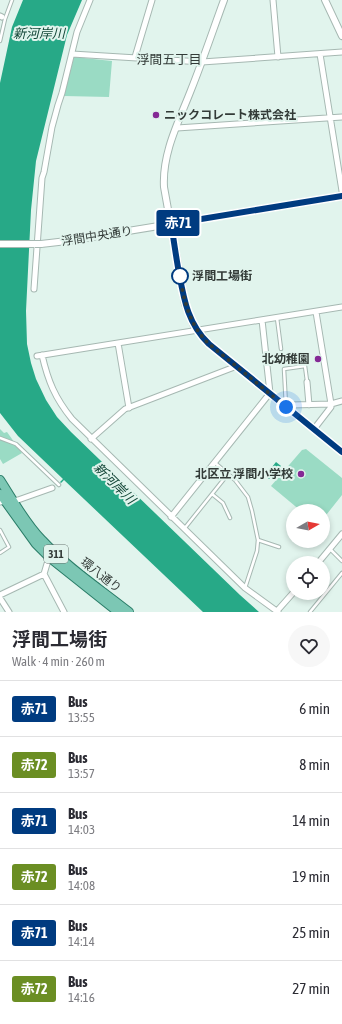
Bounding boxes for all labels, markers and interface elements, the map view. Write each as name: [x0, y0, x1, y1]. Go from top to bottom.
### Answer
water label: 新河岸川: [13, 26, 67, 41]
district label: 浮間五丁目: [136, 52, 202, 67]
place label: ニックコレート株式会社: [164, 108, 296, 122]
marker: ニックコレート株式会社: [151, 110, 161, 120]
line badge: 赤71: [155, 210, 201, 236]
text: 赤71: [164, 215, 192, 231]
street label: 浮間中央通り: [60, 223, 134, 249]
marker: 浮間工場街: [171, 267, 189, 285]
place label: 浮間工場街: [192, 269, 252, 283]
place label: 北幼稚園: [262, 352, 310, 366]
marker: 北幼稚園: [313, 354, 323, 364]
your location: [276, 397, 296, 417]
water label: 新河岸川: [91, 460, 140, 508]
place label: 北区立 浮間小学校: [195, 467, 293, 481]
marker: 北区立 浮間小学校: [296, 469, 306, 479]
north arrow: [286, 504, 330, 548]
map controls: [286, 504, 330, 600]
road number: 311: [44, 545, 68, 563]
street label: 環八通り: [78, 555, 124, 595]
button: locate: [286, 556, 330, 600]
button: heart: [288, 625, 330, 667]
text: 浮間工場街: [12, 628, 107, 650]
text: Walk · 4 min · 260 m: [12, 654, 105, 669]
text: Bus: [68, 693, 88, 710]
text: 6 min: [299, 700, 330, 717]
text: 赤71: [20, 701, 48, 717]
text: 13:55: [68, 710, 95, 725]
text: Bus: [68, 749, 88, 766]
text: 8 min: [299, 756, 330, 773]
text: 赤72: [20, 757, 48, 773]
text: 13:57: [68, 766, 95, 781]
text: Bus: [68, 805, 88, 822]
text: 14 min: [292, 812, 330, 829]
text: 赤71: [20, 813, 48, 829]
text: 14:03: [68, 822, 95, 837]
text: Bus: [68, 861, 88, 878]
text: 19 min: [292, 868, 330, 885]
text: 赤72: [20, 869, 48, 885]
text: 14:08: [68, 878, 95, 893]
text: Bus: [68, 917, 88, 934]
text: 25 min: [292, 924, 330, 941]
text: 赤71: [20, 925, 48, 941]
text: 14:14: [68, 934, 95, 949]
text: Bus: [68, 973, 88, 990]
text: 27 min: [292, 980, 330, 997]
text: 赤72: [20, 981, 48, 997]
text: 14:16: [68, 990, 95, 1005]

